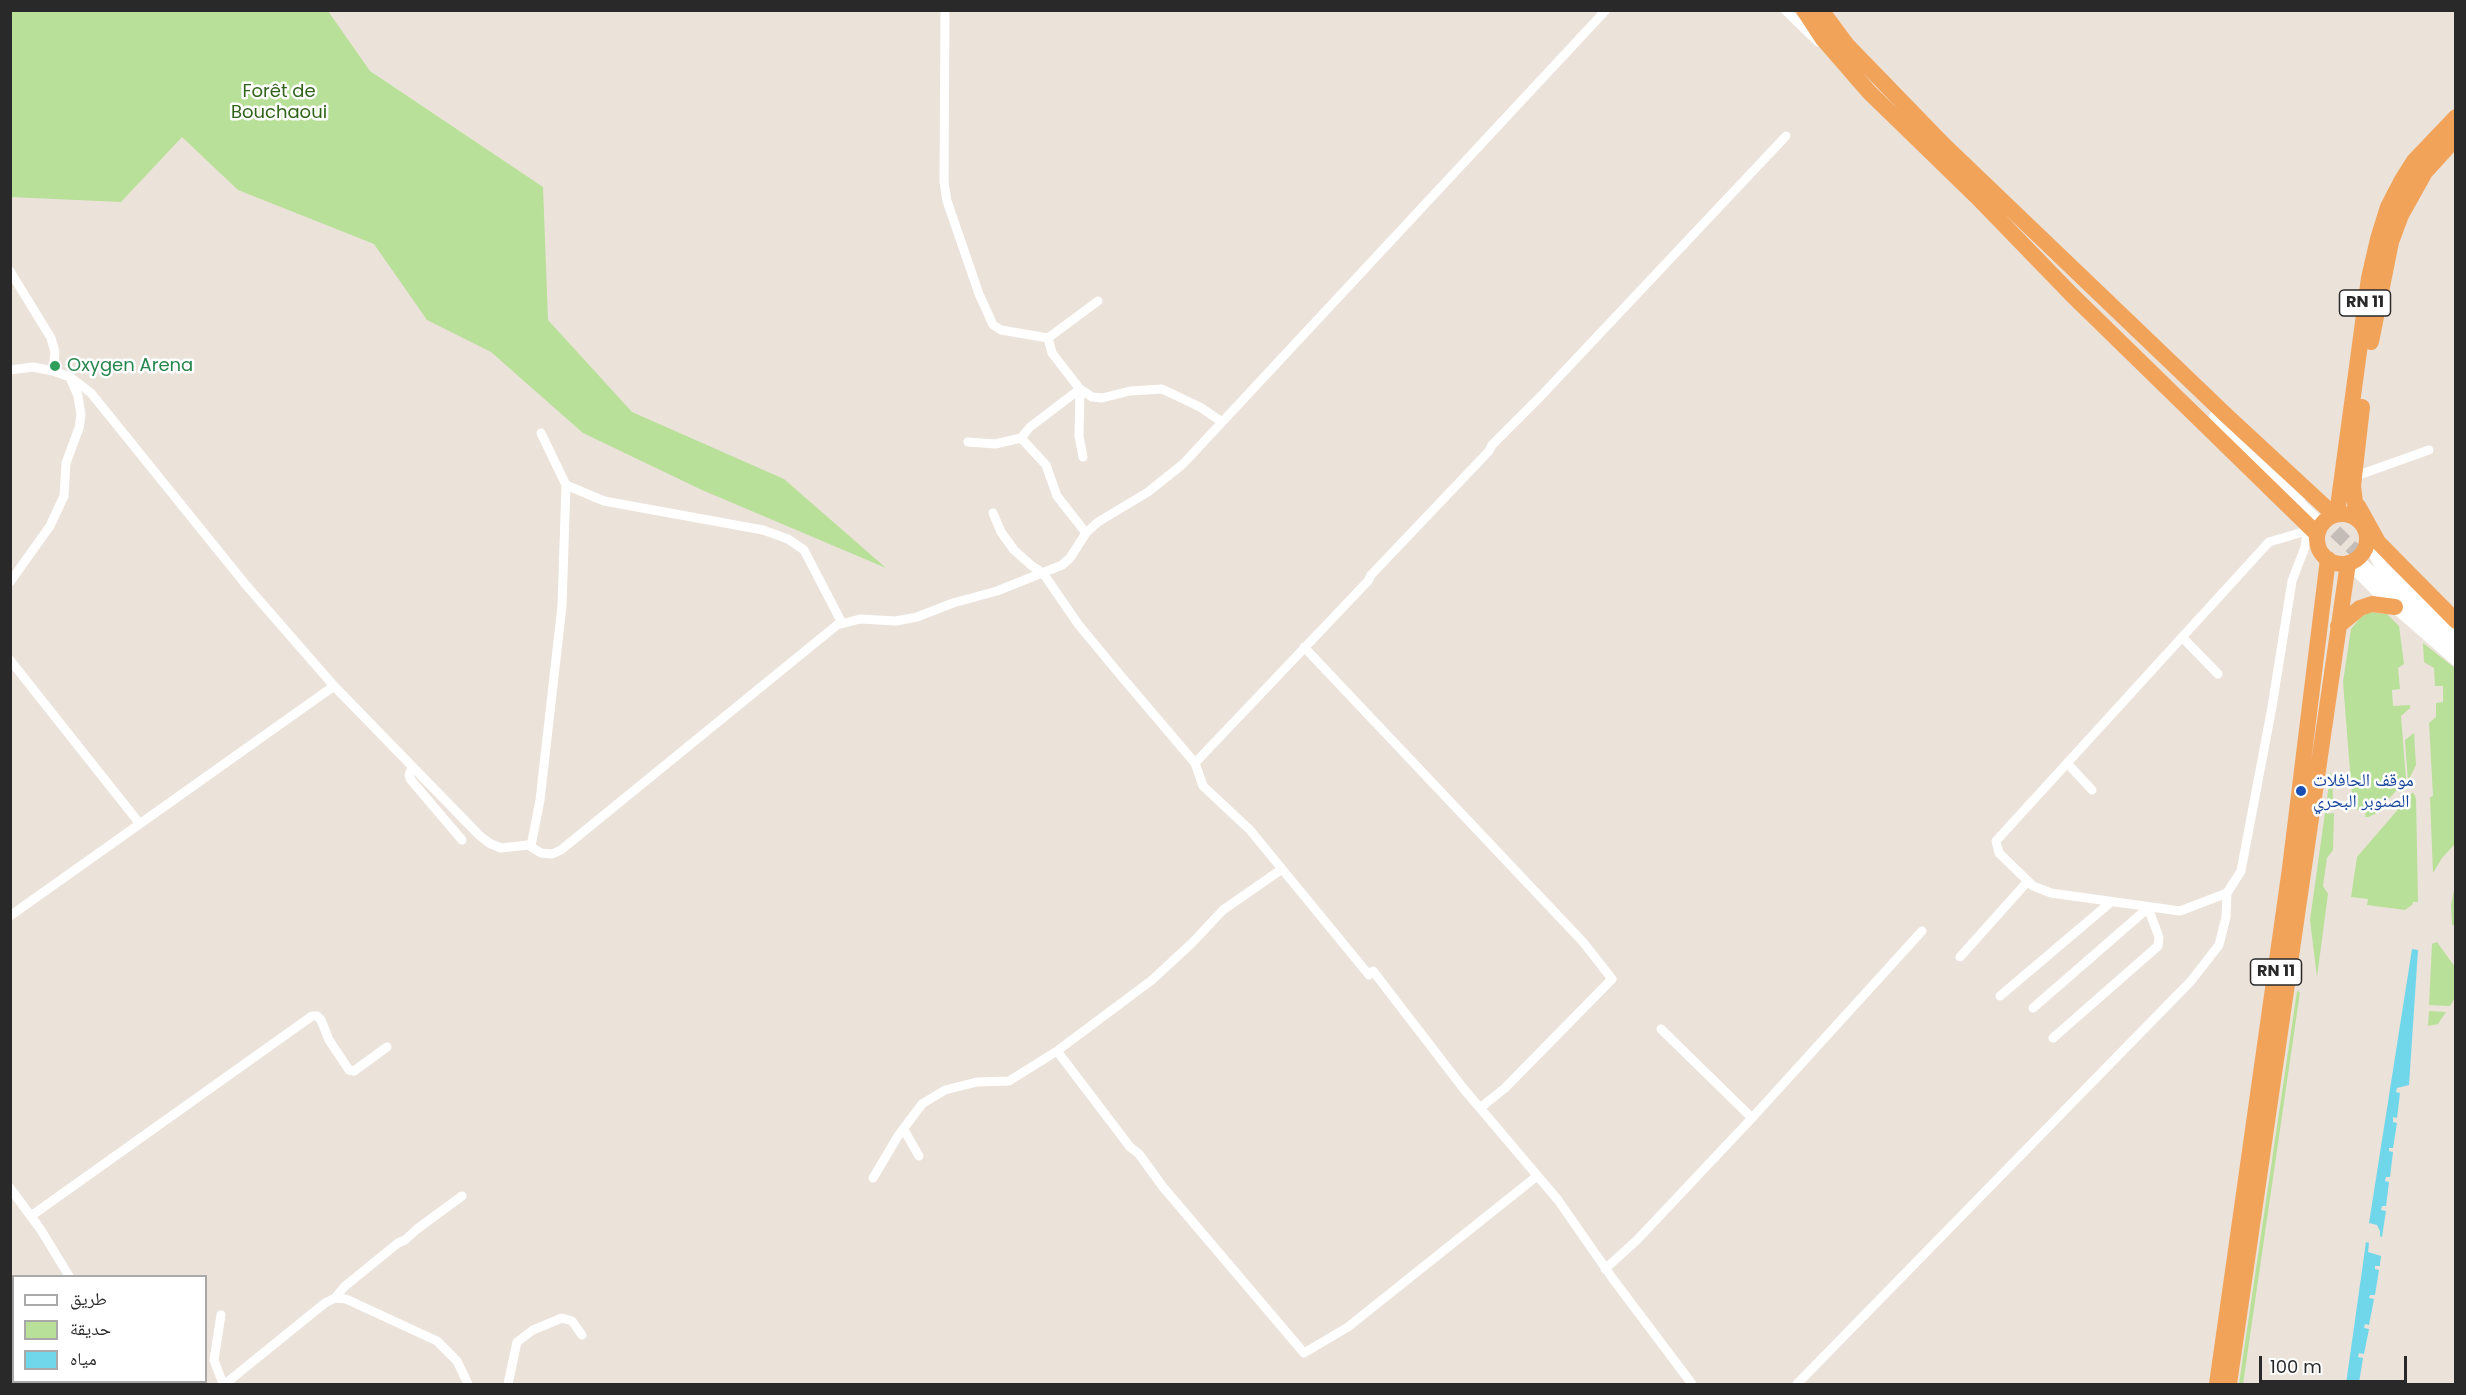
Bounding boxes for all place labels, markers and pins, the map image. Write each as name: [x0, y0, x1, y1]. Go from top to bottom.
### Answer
place label: Oxygen Arena: [67, 355, 193, 377]
marker: Oxygen Arena: [48, 359, 62, 373]
place label: موقف الحافلات الصنوبر البحري: [2313, 770, 2414, 812]
marker: موقف الحافلات الصنوبر البحري: [2294, 784, 2308, 798]

